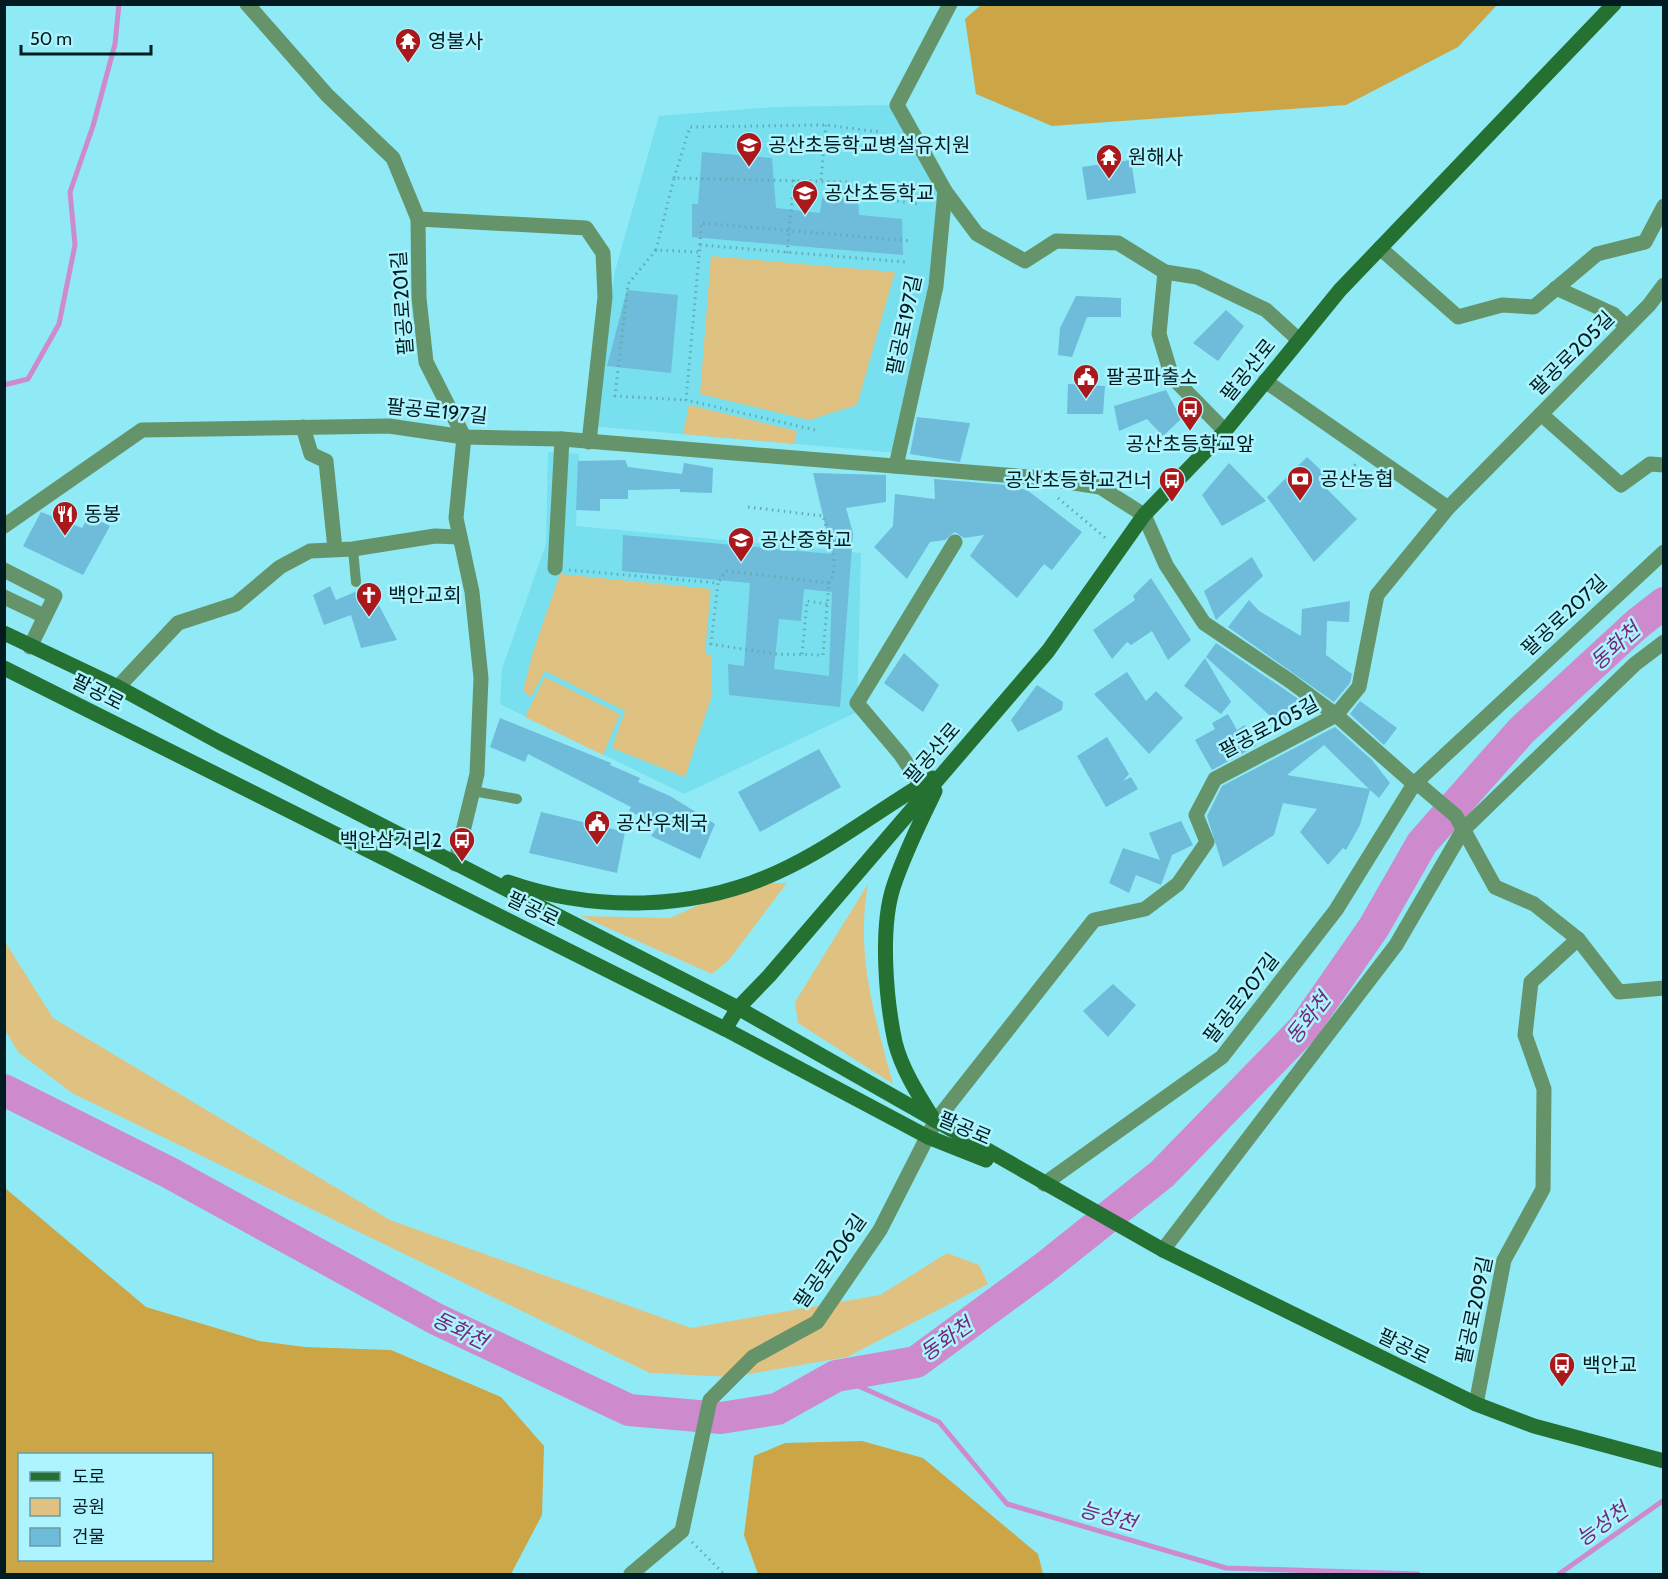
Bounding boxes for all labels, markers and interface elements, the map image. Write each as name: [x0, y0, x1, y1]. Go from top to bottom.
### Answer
scale bar: [21, 18, 152, 56]
temple icon: 영불사: [393, 26, 423, 64]
text: 50 m: [30, 28, 72, 50]
place label: 영불사: [428, 29, 483, 53]
school or university icon: 공산초등학교병설유치원: [734, 130, 764, 168]
place label: 공산초등학교병설유치원: [768, 133, 970, 157]
temple icon: 원해사: [1094, 142, 1124, 180]
place label: 원해사: [1128, 145, 1183, 169]
school or university icon: 공산초등학교: [790, 178, 820, 216]
place label: 공산초등학교: [824, 181, 934, 205]
street label: 팔공로201길: [386, 250, 418, 356]
street label: 팔공로197길: [882, 273, 926, 377]
street label: 팔공로205길: [1525, 306, 1619, 400]
street label: 팔공산로: [1216, 334, 1280, 406]
public building icon: 팔공파출소: [1071, 362, 1101, 400]
place label: 팔공파출소: [1106, 365, 1198, 389]
street label: 팔공로197길: [385, 394, 489, 428]
bus stop icon: 공산초등학교앞: [1175, 394, 1205, 432]
place label: 공산초등학교앞: [1126, 432, 1254, 456]
bank icon: 공산농협: [1285, 464, 1315, 502]
bus stop icon: 공산초등학교건너: [1157, 465, 1187, 503]
place label: 공산농협: [1320, 467, 1394, 491]
place label: 공산초등학교건너: [1005, 468, 1152, 492]
restaurant icon: 동봉: [50, 499, 80, 537]
place label: 동봉: [84, 502, 121, 526]
school or university icon: 공산중학교: [726, 525, 756, 563]
place label: 공산중학교: [760, 528, 852, 552]
street label: 팔공로207길: [1516, 569, 1612, 661]
church icon: 백안교회: [354, 580, 384, 618]
place label: 백안교회: [388, 583, 462, 607]
water label: 동화천: [1585, 616, 1647, 675]
street label: 팔공로: [68, 669, 128, 715]
street label: 팔공로205길: [1215, 691, 1323, 763]
street label: 팔공산로: [899, 717, 965, 789]
public building icon: 공산우체국: [582, 808, 612, 846]
place label: 공산우체국: [616, 811, 708, 835]
bus stop icon: 백안삼거리2: [447, 825, 477, 863]
place label: 백안삼거리2: [340, 828, 442, 852]
street label: 팔공로: [503, 886, 563, 932]
street label: 팔공로207길: [1198, 948, 1284, 1048]
water label: 동화천: [1280, 985, 1337, 1049]
street label: 팔공로: [935, 1106, 995, 1150]
street label: 팔공로206길: [789, 1209, 871, 1313]
street label: 팔공로209길: [1451, 1254, 1497, 1366]
water label: 동화천: [428, 1306, 494, 1355]
water label: 동화천: [915, 1311, 979, 1366]
street label: 팔공로: [1374, 1323, 1434, 1369]
bus stop icon: 백안교: [1547, 1350, 1577, 1388]
place label: 백안교: [1582, 1353, 1637, 1377]
legend: [18, 1453, 213, 1561]
text: 도로: [72, 1466, 105, 1488]
water label: 능성천: [1571, 1495, 1635, 1551]
text: 공원: [72, 1496, 105, 1518]
water label: 능성천: [1077, 1496, 1142, 1537]
text: 건물: [72, 1526, 105, 1548]

